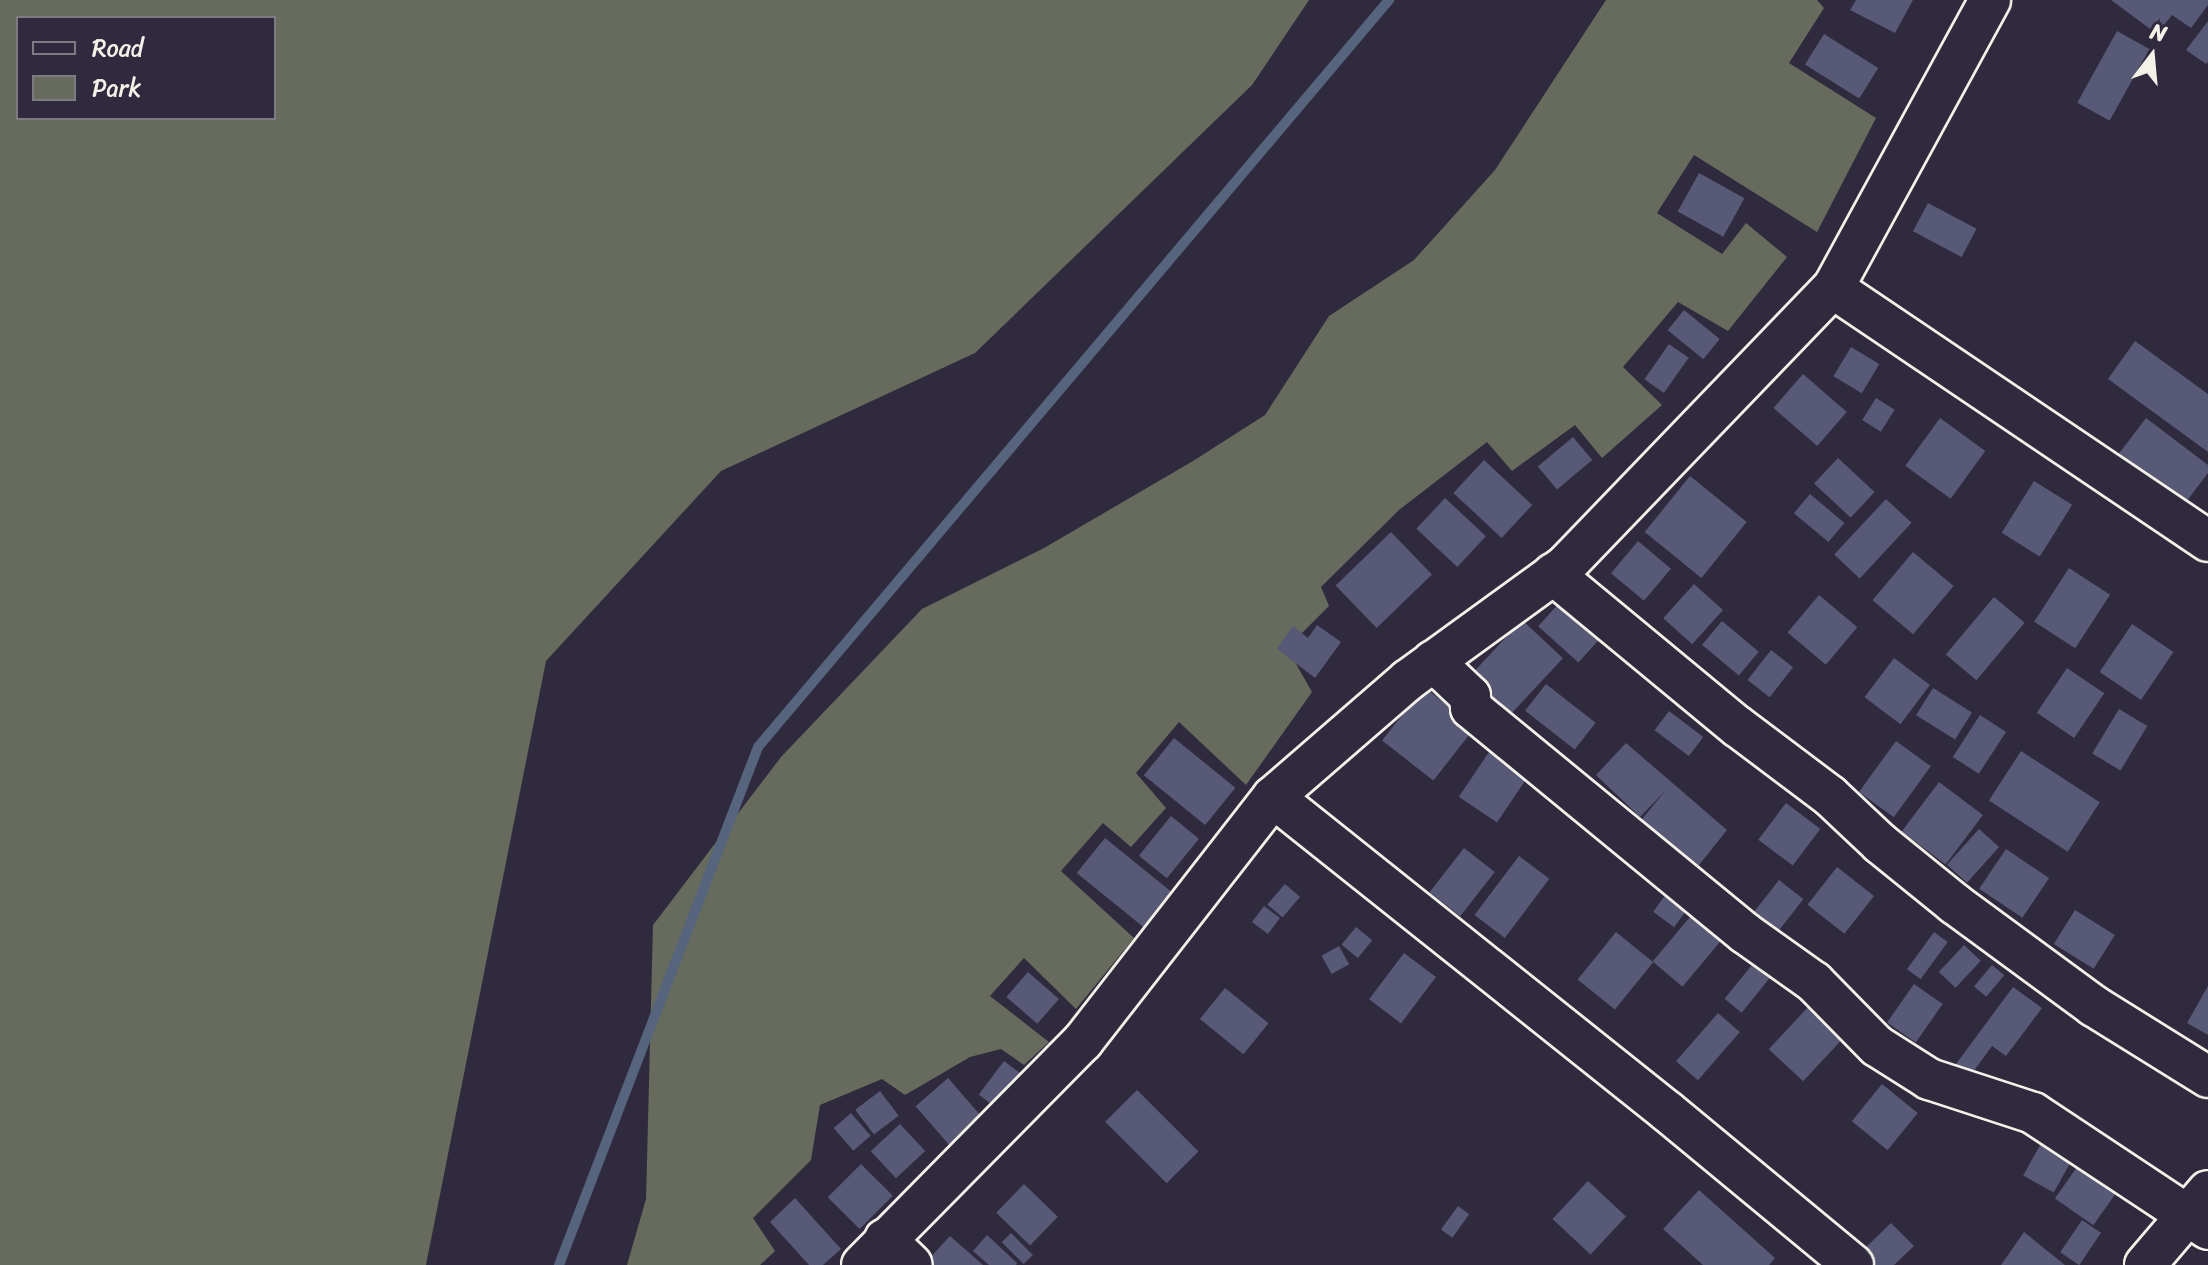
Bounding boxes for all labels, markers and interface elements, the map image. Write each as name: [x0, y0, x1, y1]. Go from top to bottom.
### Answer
text: N: [2146, 12, 2171, 53]
legend: [16, 16, 276, 120]
north arrow: [2112, 16, 2192, 96]
text: Road: [92, 27, 143, 69]
text: Park: [92, 67, 141, 109]

